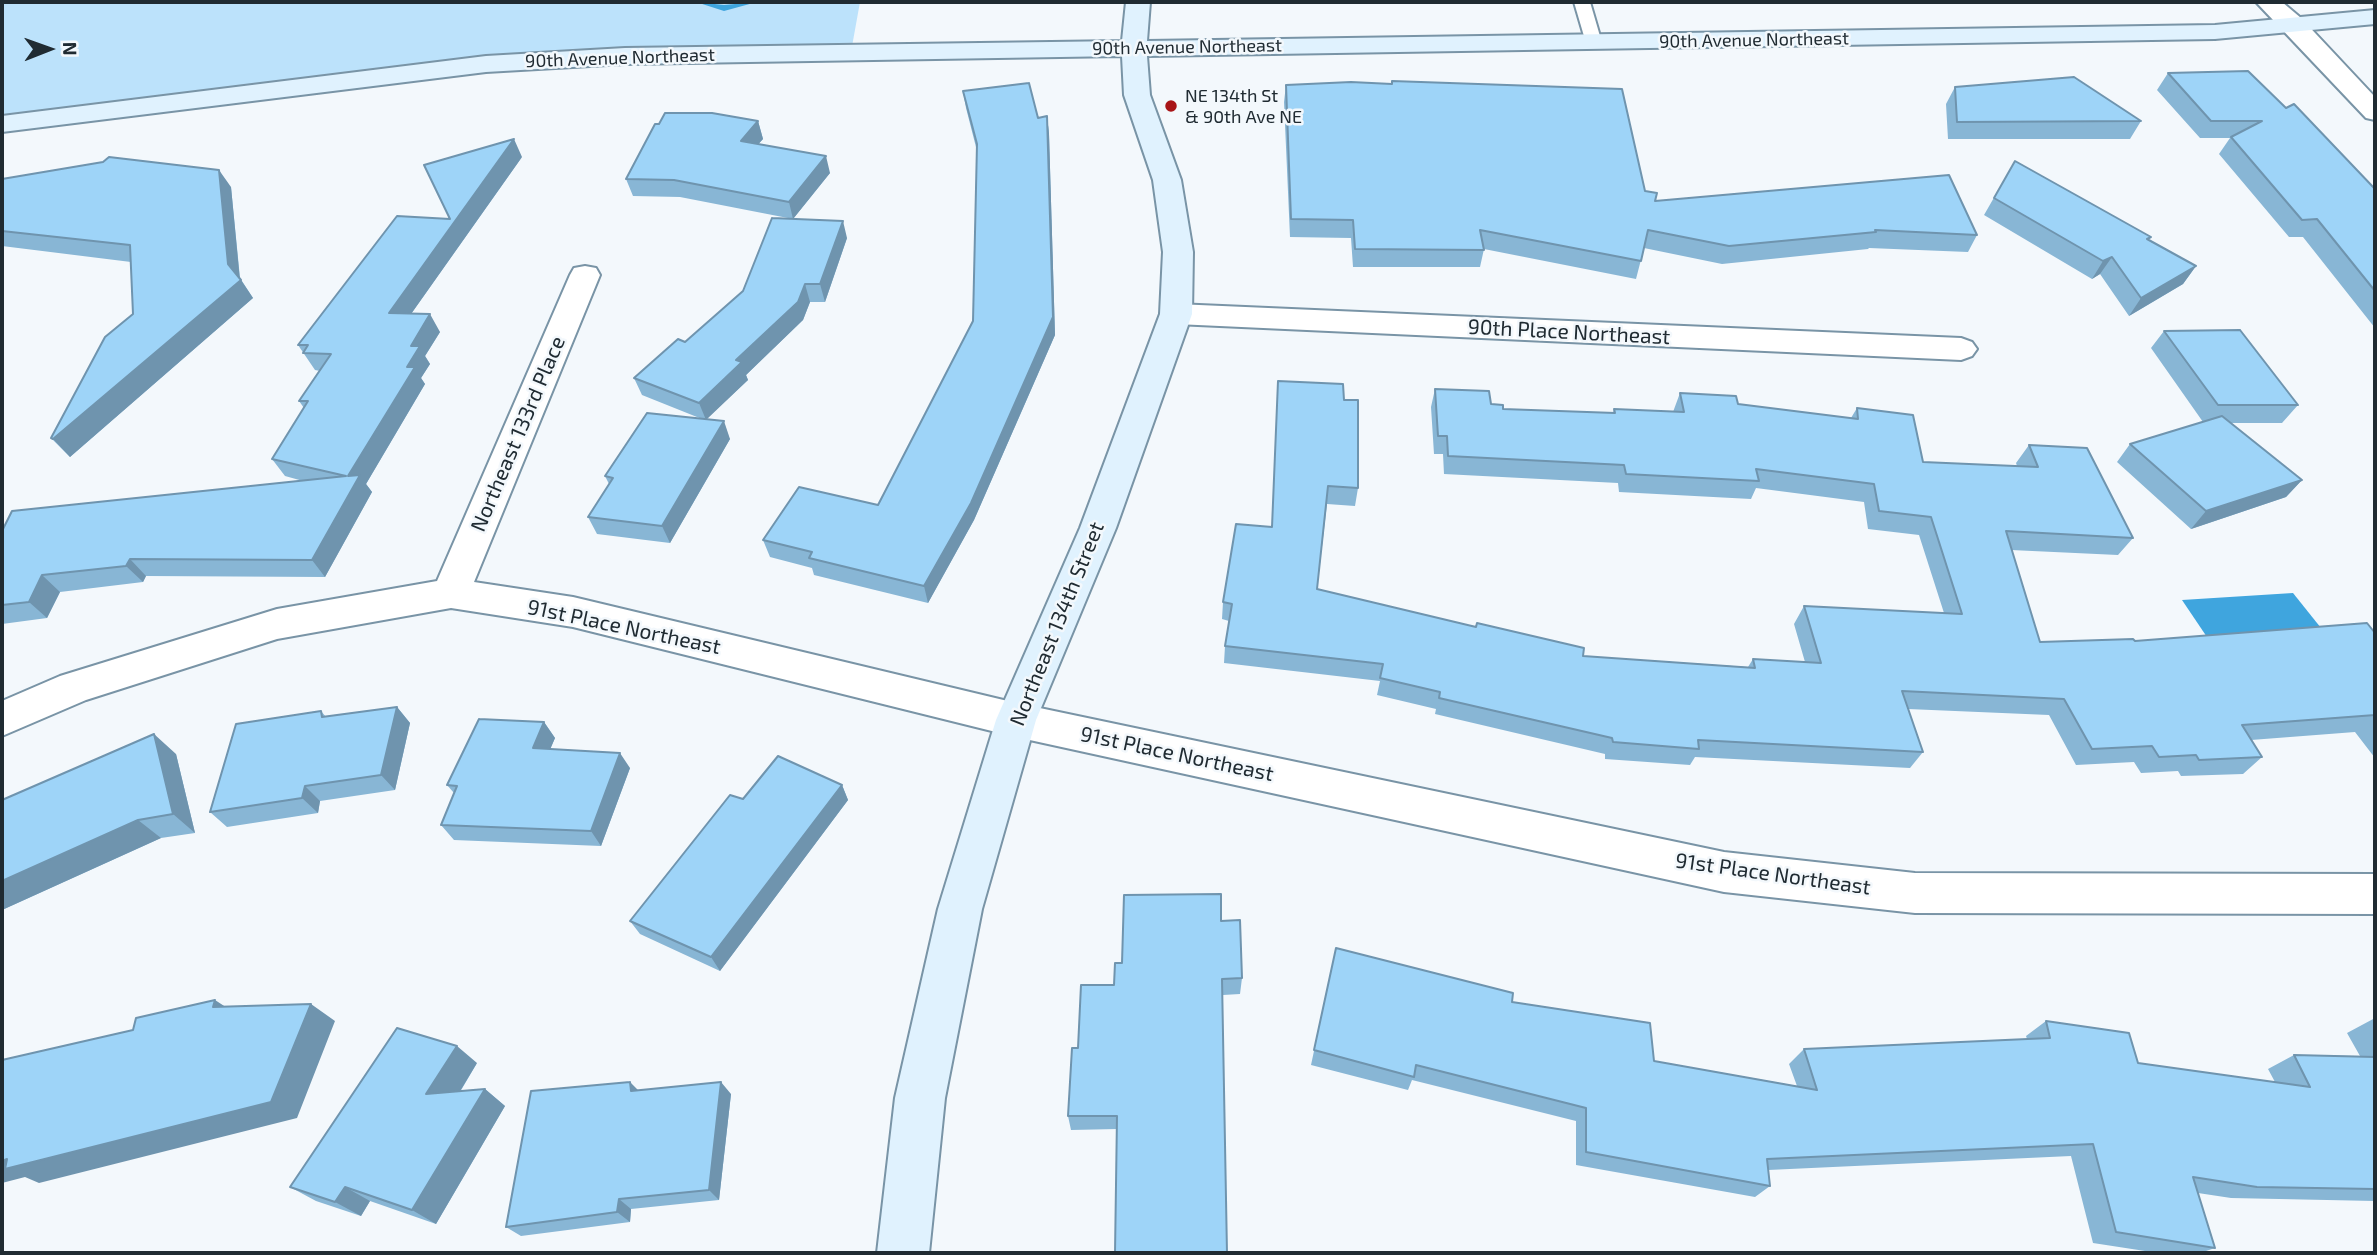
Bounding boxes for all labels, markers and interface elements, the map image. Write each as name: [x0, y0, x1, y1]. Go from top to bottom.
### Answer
north arrow: [14, 14, 84, 84]
street label: 90th Avenue Northeast: [1659, 28, 1849, 52]
street label: 90th Avenue Northeast: [1092, 35, 1282, 59]
text: N: [59, 42, 82, 56]
street label: 90th Avenue Northeast: [525, 44, 715, 72]
place label: NE 134th St & 90th Ave NE: [1185, 85, 1302, 128]
marker: NE 134th St & 90th Ave NE: [1163, 98, 1179, 114]
street label: 90th Place Northeast: [1467, 314, 1671, 350]
street label: Northeast 133rd Place: [465, 333, 571, 535]
street label: Northeast 134th Street: [1005, 518, 1109, 730]
street label: 91st Place Northeast: [525, 594, 723, 660]
street label: 91st Place Northeast: [1078, 721, 1276, 787]
street label: 91st Place Northeast: [1674, 848, 1872, 900]

